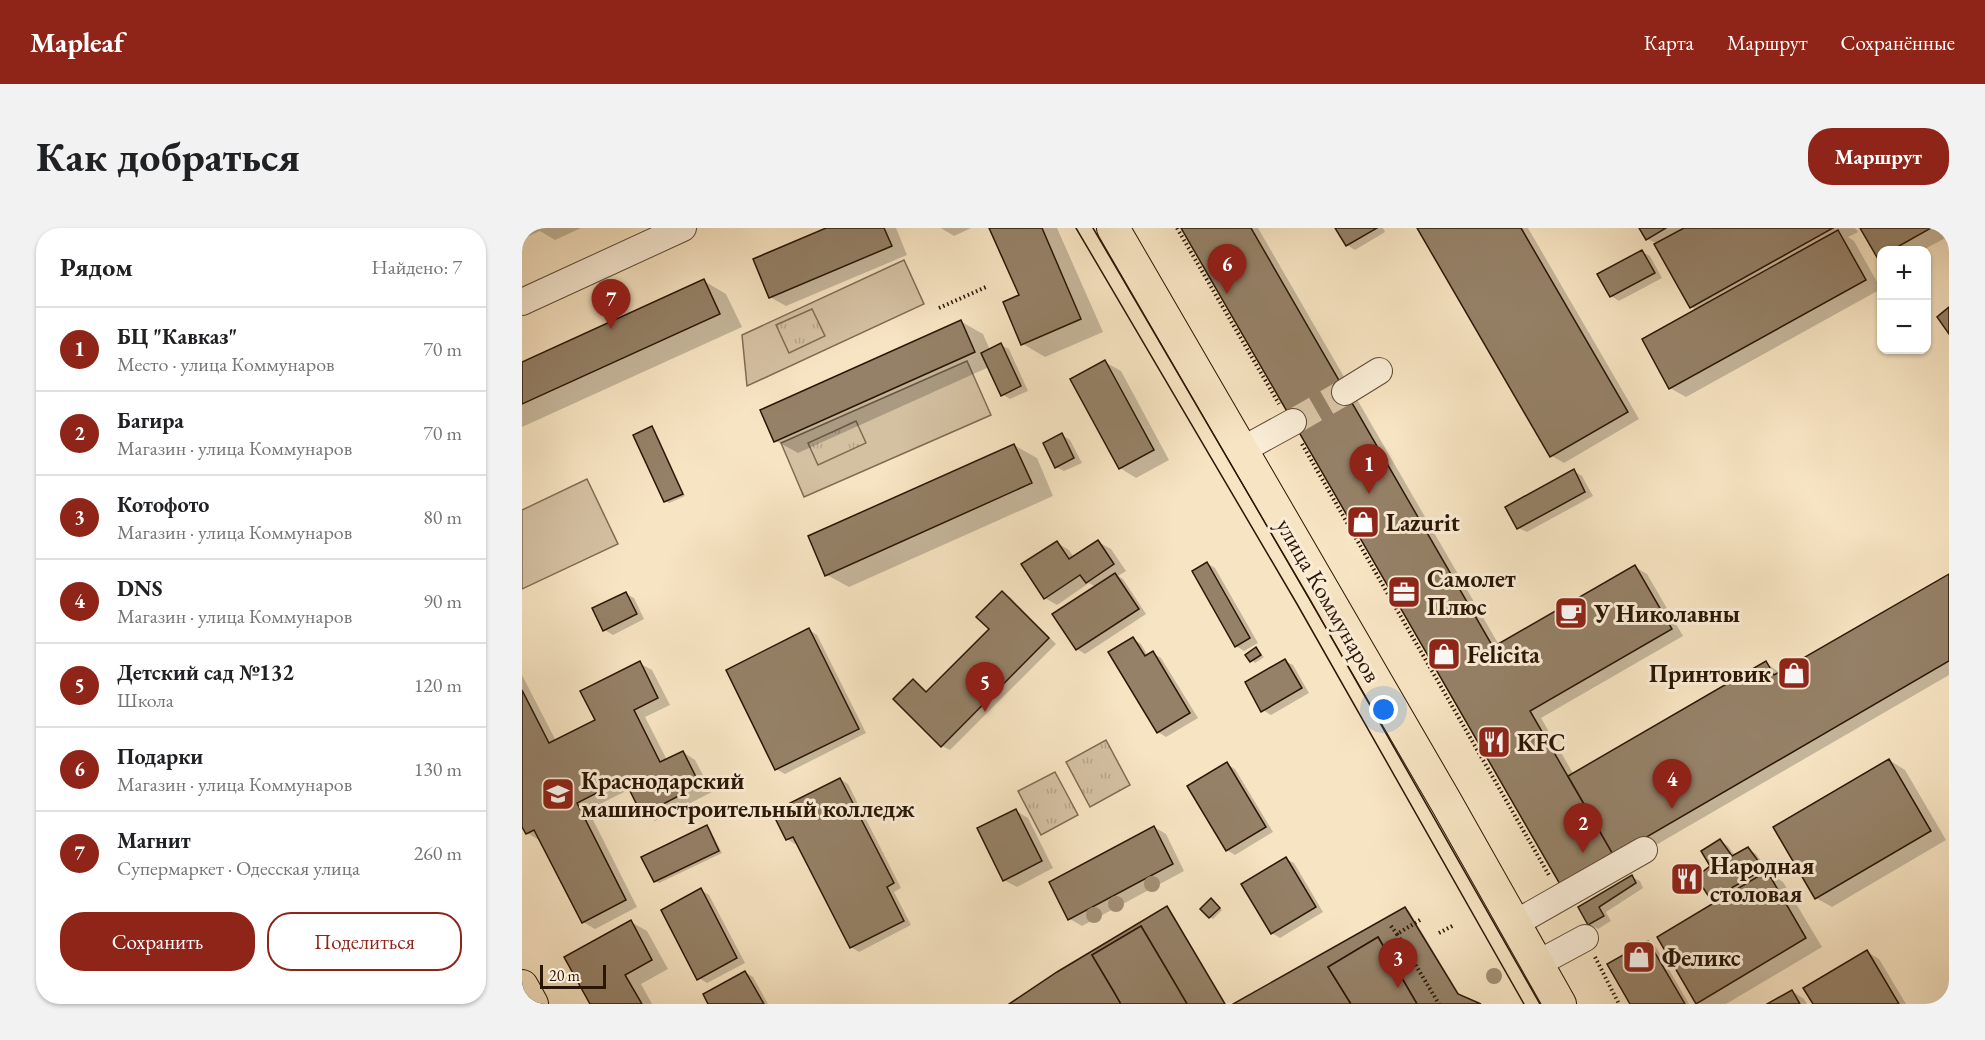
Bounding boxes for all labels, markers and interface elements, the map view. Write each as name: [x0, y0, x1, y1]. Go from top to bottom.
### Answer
text: Mapleaf: [30, 24, 124, 60]
text: Карта: [1644, 29, 1694, 56]
text: Маршрут: [1727, 29, 1808, 56]
text: Сохранённые: [1841, 29, 1955, 56]
button: Маршрут: [1808, 128, 1949, 185]
text: Как добраться: [36, 129, 300, 184]
pin: 6: [1208, 244, 1246, 294]
map controls: [1877, 246, 1931, 354]
button: +: [1877, 246, 1931, 300]
text: Рядом: [60, 250, 133, 284]
text: Найдено: 7: [371, 254, 462, 280]
pin: 7: [592, 279, 631, 329]
button: −: [1877, 300, 1931, 354]
text: БЦ "Кавказ": [117, 322, 237, 351]
text: 1: [74, 336, 85, 362]
text: 70 m: [423, 336, 462, 362]
text: Место · улица Коммунаров: [117, 351, 335, 377]
text: Багира: [117, 406, 184, 435]
text: 2: [74, 420, 85, 446]
text: 70 m: [423, 420, 462, 446]
text: Магазин · улица Коммунаров: [117, 435, 352, 461]
pin: 1: [1350, 444, 1388, 494]
text: Котофото: [117, 490, 209, 519]
text: 3: [74, 504, 85, 530]
text: 80 m: [423, 504, 462, 530]
shop icon: Lazurit: [1345, 504, 1381, 540]
place label: Lazurit: [1386, 507, 1460, 538]
street label: улица Коммунаров: [1269, 512, 1389, 688]
text: Магазин · улица Коммунаров: [117, 519, 352, 545]
place label: Самолет Плюс: [1427, 563, 1516, 622]
text: DNS: [117, 574, 163, 603]
office icon: Самолет Плюс: [1386, 574, 1422, 610]
text: 4: [74, 588, 85, 614]
text: 90 m: [423, 588, 462, 614]
cafe icon: У Николавны: [1553, 595, 1589, 631]
place label: У Николавны: [1593, 598, 1740, 629]
text: Магазин · улица Коммунаров: [117, 603, 352, 629]
shop icon: Felicita: [1426, 636, 1462, 672]
place label: Felicita: [1467, 639, 1540, 670]
shop icon: Принтовик: [1776, 655, 1812, 691]
text: Детский сад №132: [117, 658, 294, 687]
place label: Принтовик: [1649, 658, 1772, 689]
pin: 5: [966, 662, 1004, 712]
text: 5: [74, 672, 85, 698]
text: 120 m: [414, 672, 462, 698]
text: Школа: [117, 687, 174, 713]
your location: [1369, 695, 1398, 724]
restaurant icon: KFC: [1476, 724, 1512, 760]
place label: KFC: [1517, 727, 1565, 758]
text: Подарки: [117, 742, 203, 771]
text: 6: [74, 756, 85, 782]
text: 130 m: [414, 756, 462, 782]
pin: 4: [1652, 760, 1692, 809]
place label: Краснодарский машиностроительный колледж: [581, 765, 915, 824]
text: Магазин · улица Коммунаров: [117, 771, 352, 797]
school or university icon: Краснодарский машиностроительный колледж: [540, 776, 576, 812]
pin: 2: [1564, 804, 1602, 853]
text: Магнит: [117, 826, 191, 855]
text: 7: [74, 840, 85, 866]
text: 260 m: [414, 840, 462, 866]
place label: Народная столовая: [1710, 850, 1814, 909]
text: Супермаркет · Одесская улица: [117, 855, 360, 881]
restaurant icon: Народная столовая: [1669, 861, 1705, 897]
button: Сохранить: [60, 912, 255, 971]
button: Поделиться: [267, 912, 462, 971]
pin: 3: [1378, 938, 1418, 988]
shop icon: Феликс: [1621, 939, 1657, 975]
place label: Феликс: [1662, 942, 1741, 973]
scale bar: [540, 962, 606, 990]
text: 20 m: [549, 965, 580, 986]

